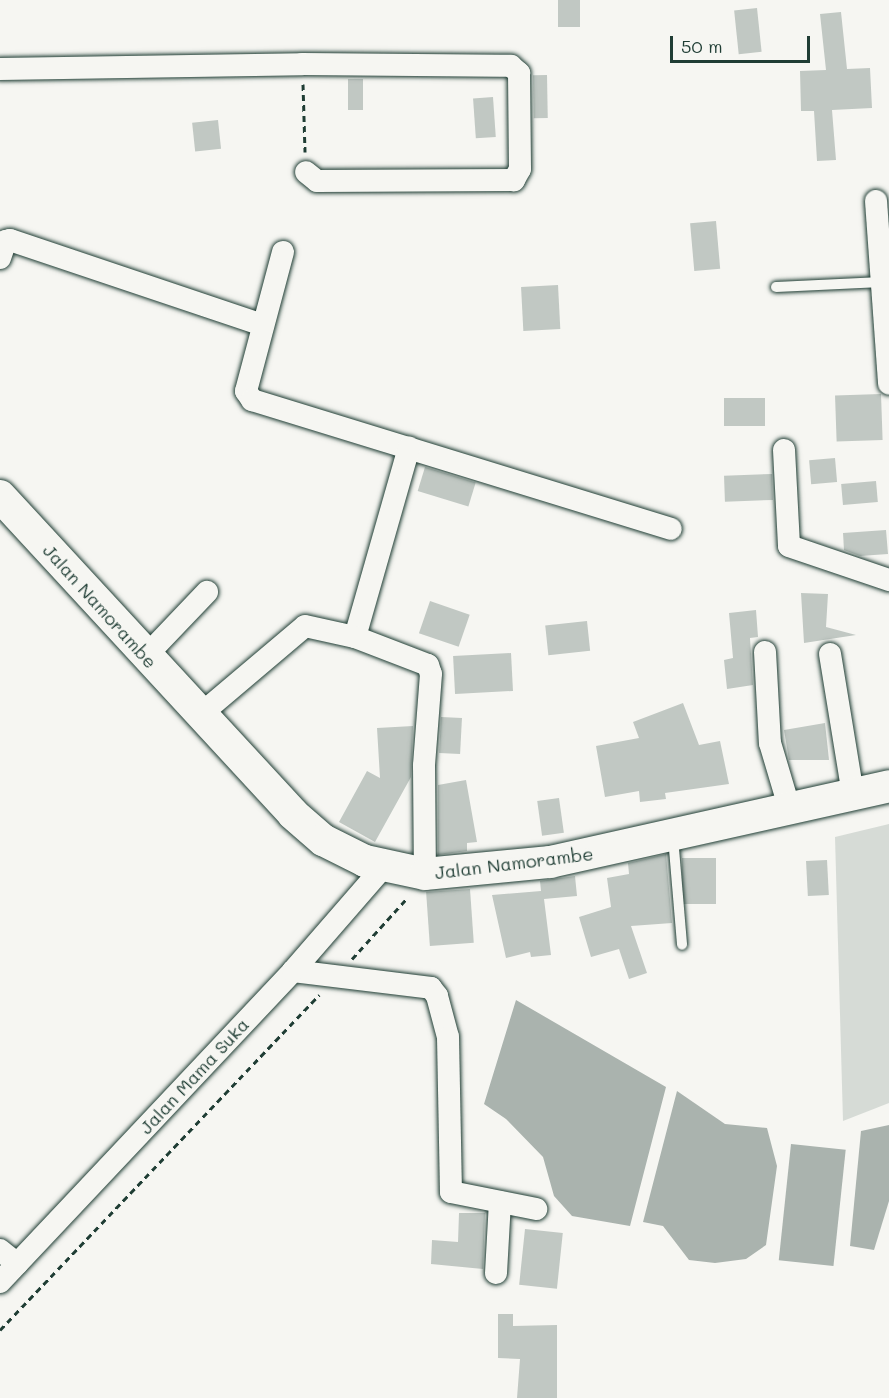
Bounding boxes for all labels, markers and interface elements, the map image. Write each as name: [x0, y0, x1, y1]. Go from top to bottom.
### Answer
scale bar: [673, 24, 812, 62]
text: 50 m: [681, 34, 723, 58]
street label: Jalan Namorambe: [39, 540, 161, 672]
street label: Jalan Namorambe: [434, 843, 594, 883]
street label: Jalan Mama Suka: [135, 1014, 253, 1138]

